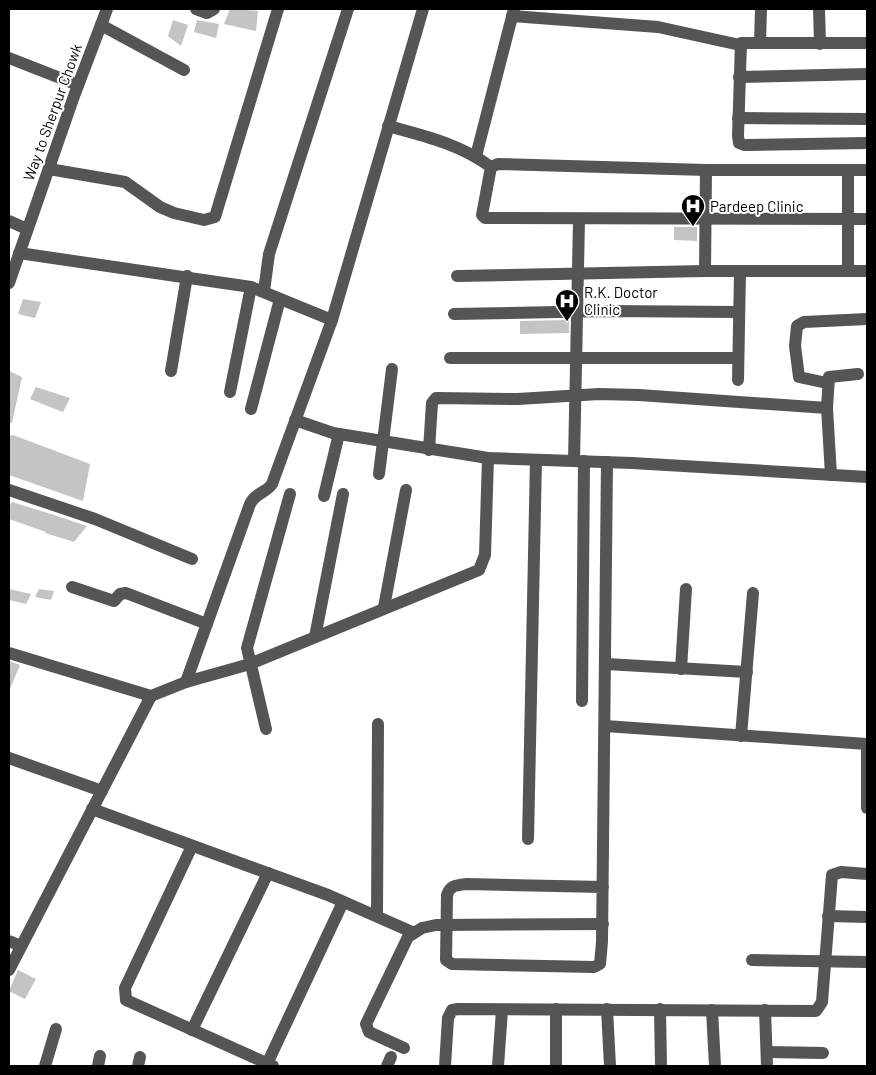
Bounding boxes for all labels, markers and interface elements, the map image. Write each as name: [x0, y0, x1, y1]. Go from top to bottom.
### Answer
street label: Way to Sherpur Chowk: [19, 41, 85, 183]
hospital icon: Pardeep Clinic: [680, 193, 706, 227]
place label: Pardeep Clinic: [710, 197, 804, 215]
place label: R.K. Doctor Clinic: [584, 283, 658, 318]
hospital icon: R.K. Doctor Clinic: [554, 288, 580, 322]

